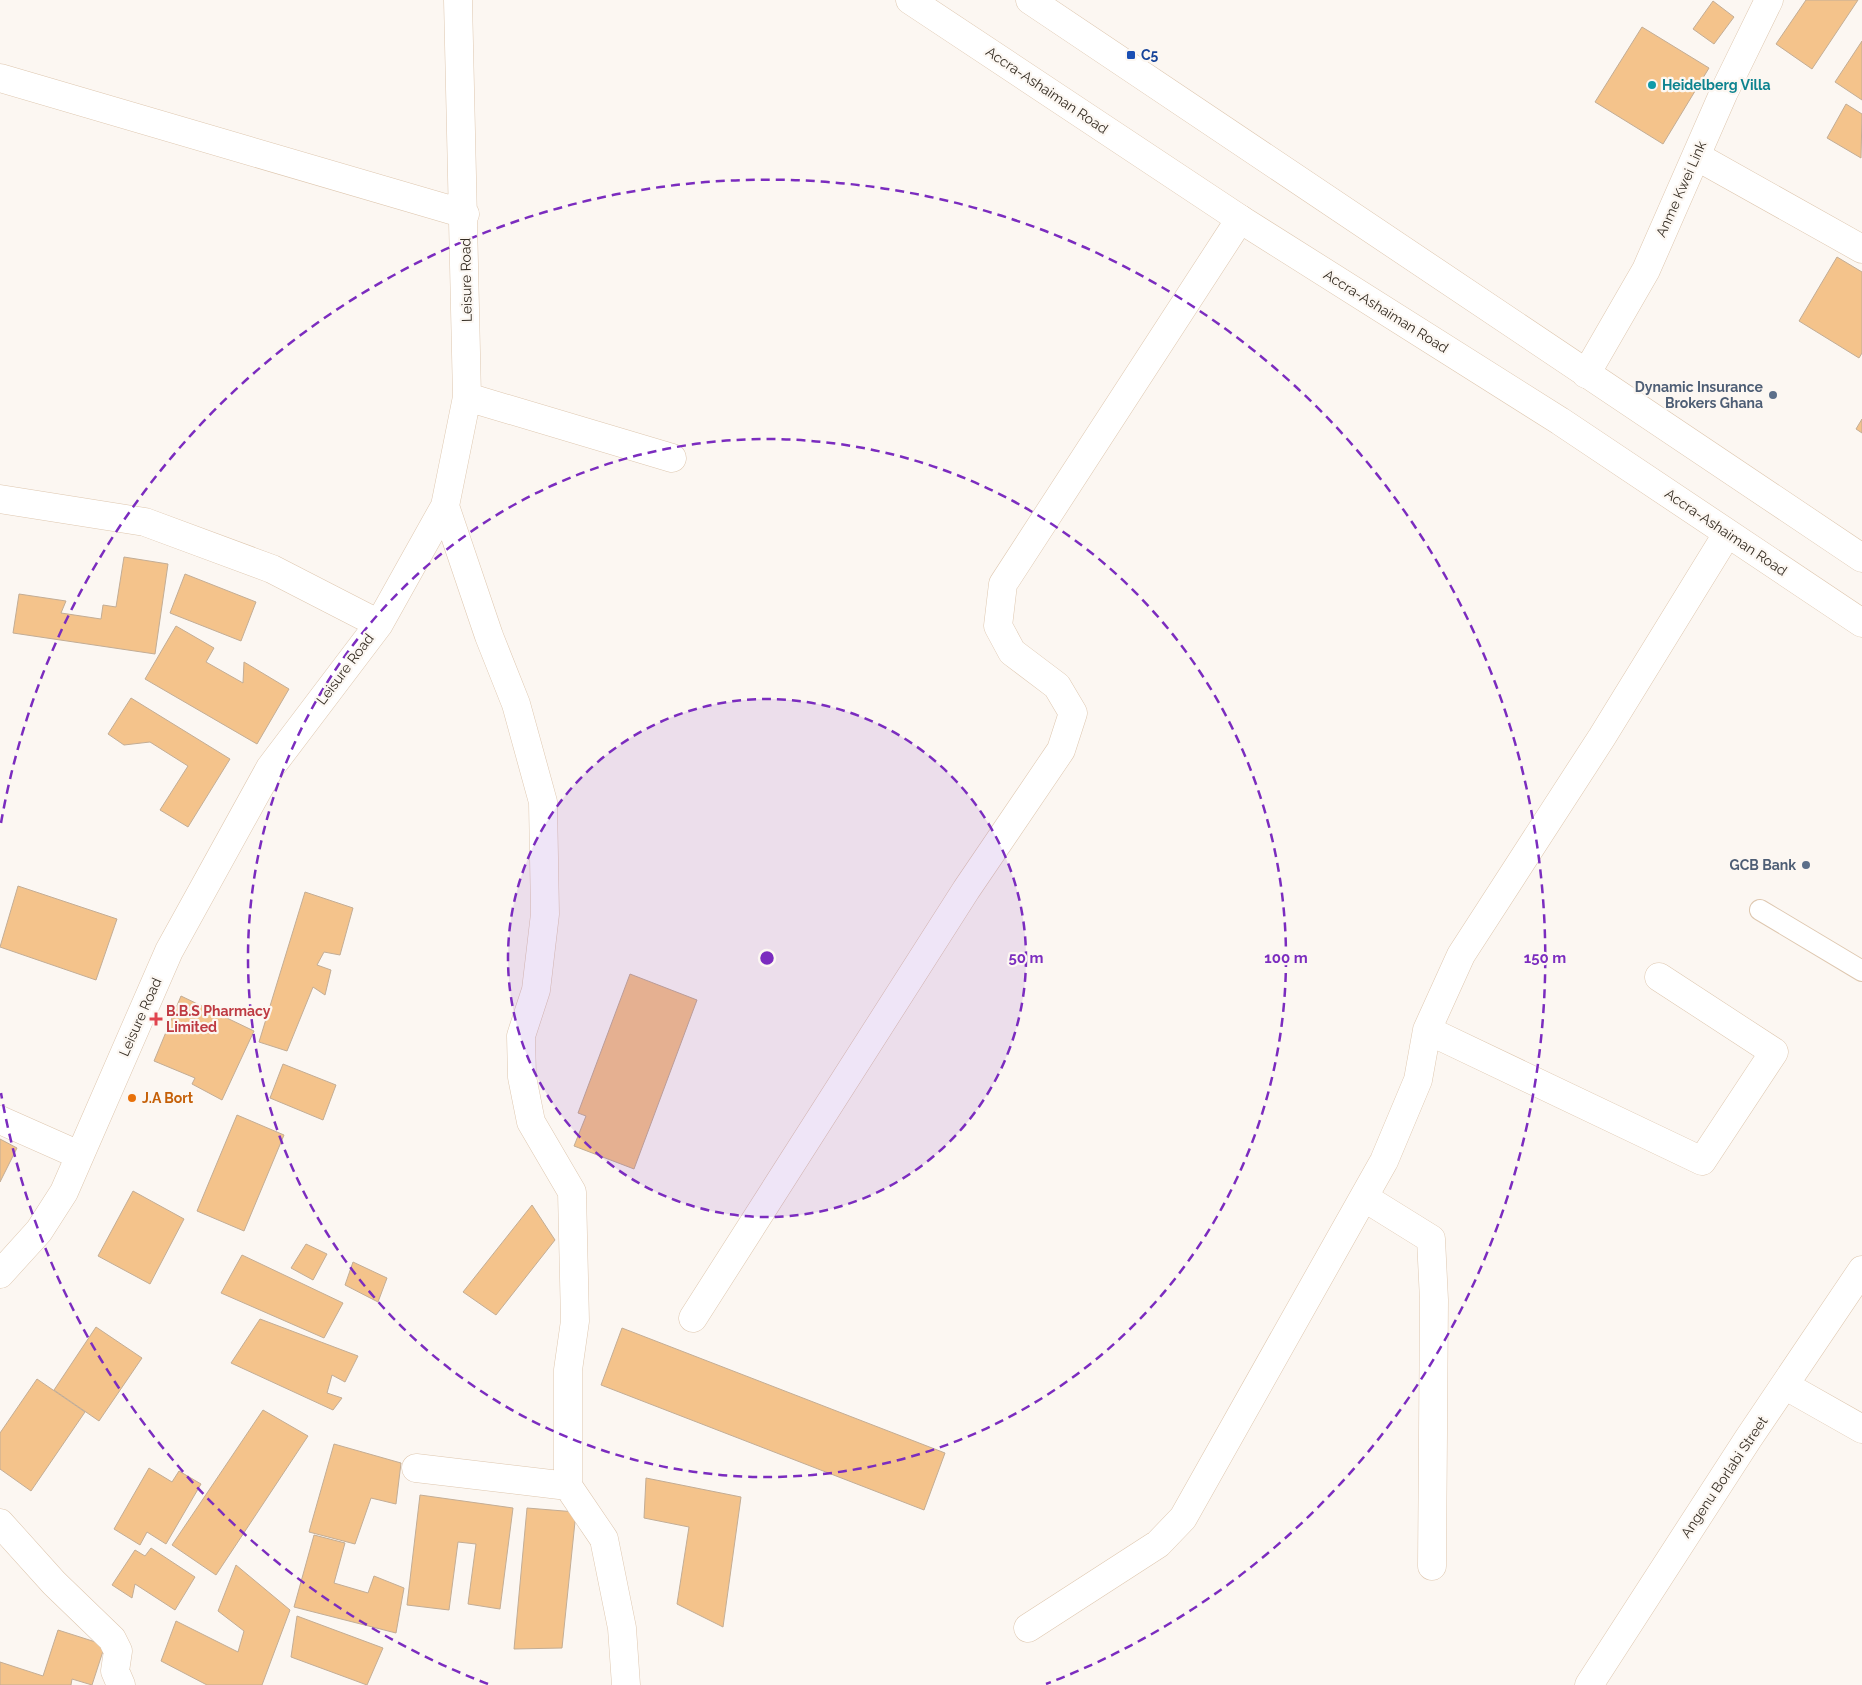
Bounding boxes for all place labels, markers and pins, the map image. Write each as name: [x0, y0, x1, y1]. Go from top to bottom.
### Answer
place label: C5: [1141, 47, 1159, 63]
marker: C5: [1125, 49, 1137, 61]
place label: Heidelberg Villa: [1662, 77, 1770, 93]
marker: Heidelberg Villa: [1646, 79, 1658, 91]
place label: Dynamic Insurance Brokers Ghana: [1635, 379, 1764, 411]
marker: Dynamic Insurance Brokers Ghana: [1767, 389, 1779, 401]
place label: GCB Bank: [1730, 857, 1796, 873]
marker: GCB Bank: [1800, 859, 1812, 871]
centre of rings: [758, 949, 776, 967]
place label: B.B.S Pharmacy Limited: [166, 1003, 271, 1035]
marker: B.B.S Pharmacy Limited: [150, 1013, 162, 1025]
place label: J.A Bort: [142, 1090, 194, 1106]
marker: J.A Bort: [126, 1092, 138, 1104]

